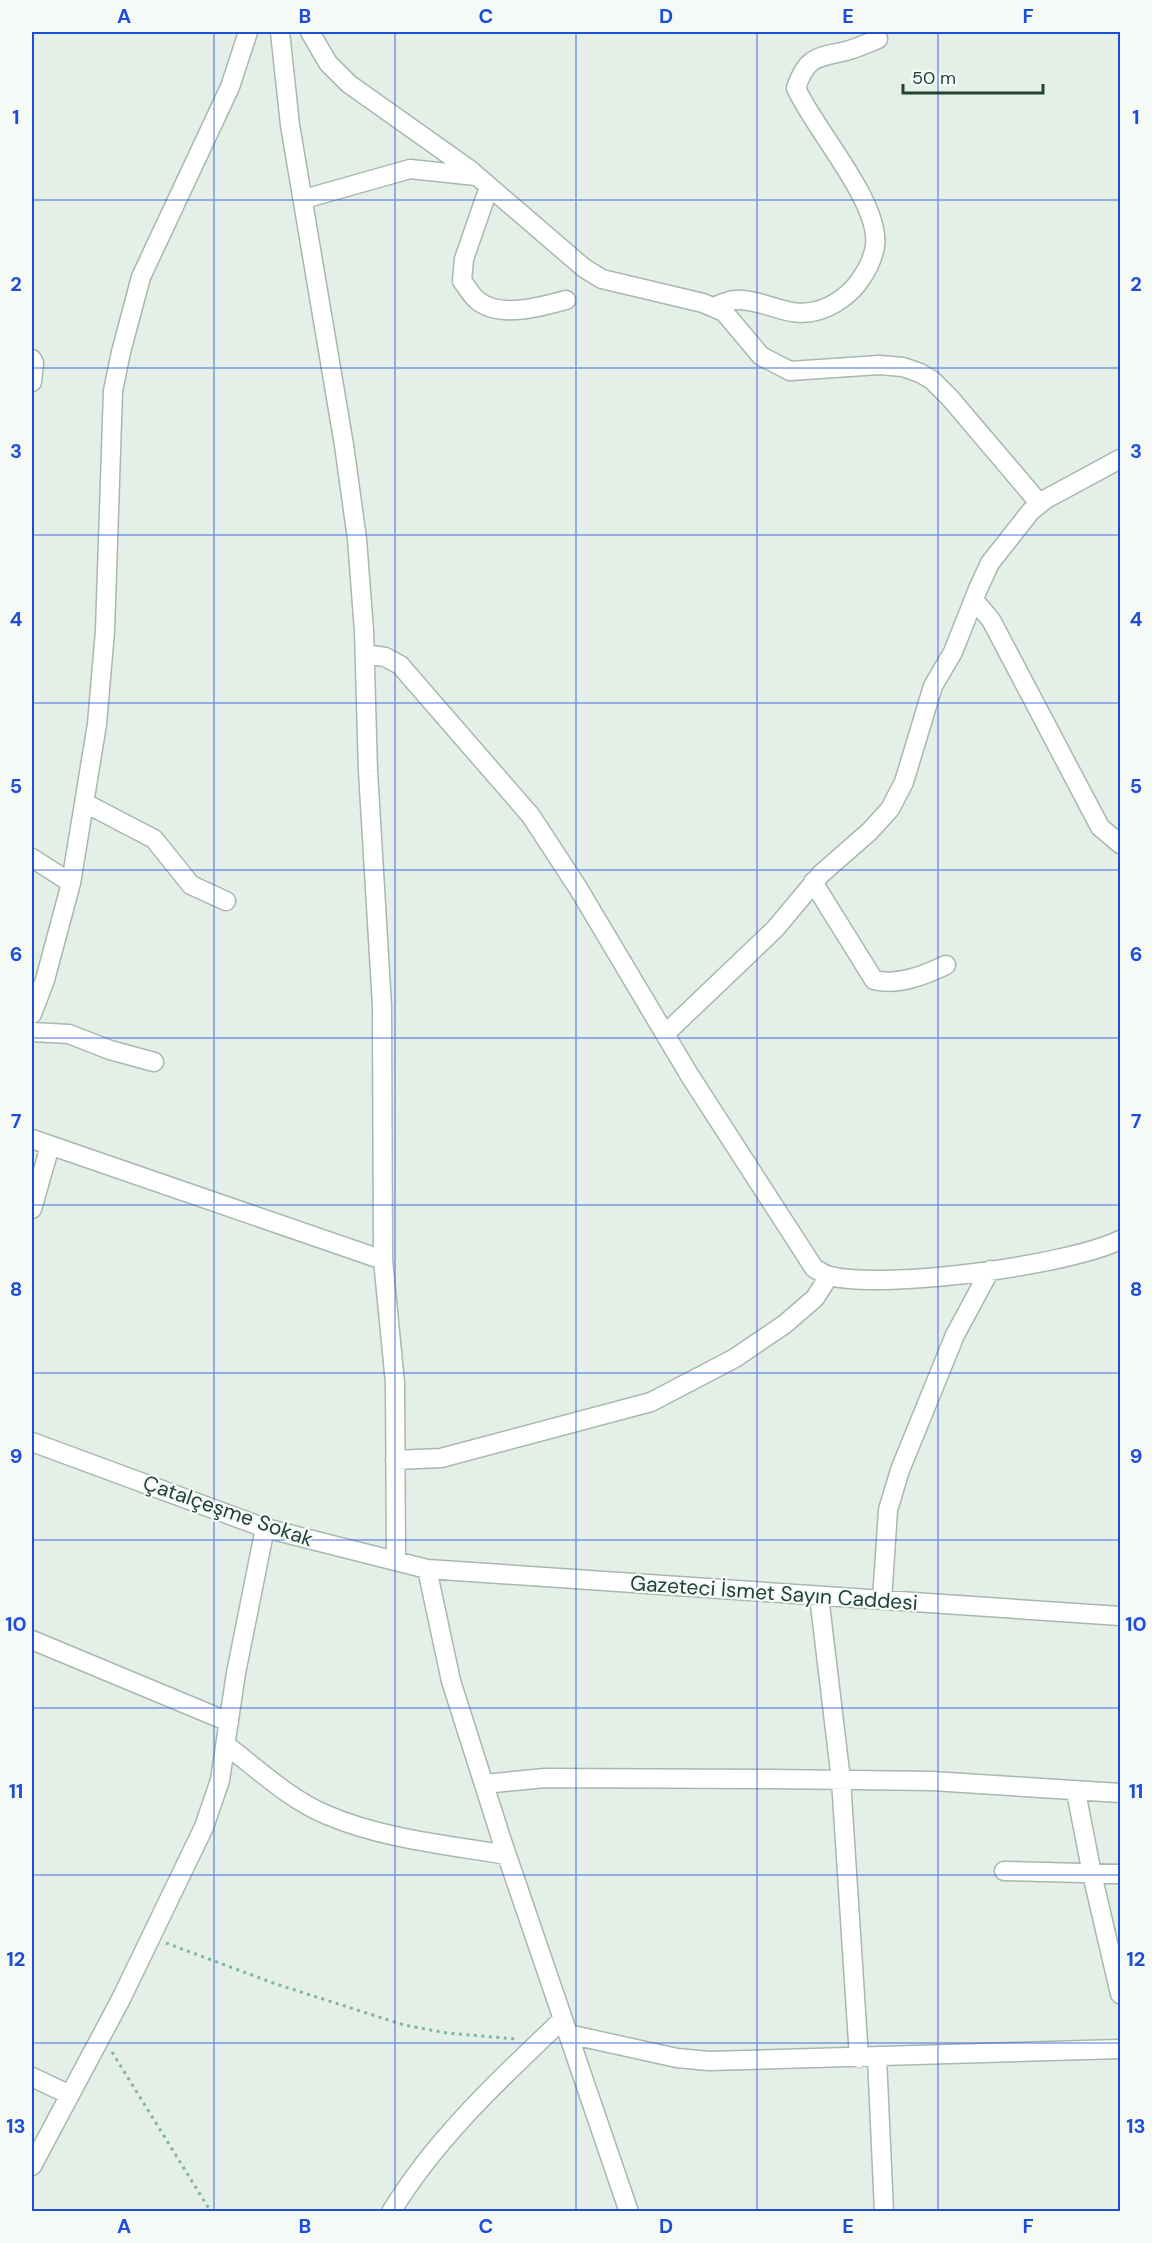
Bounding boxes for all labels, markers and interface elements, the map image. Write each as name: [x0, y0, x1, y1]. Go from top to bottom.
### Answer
text: A: [117, 3, 131, 29]
text: B: [299, 3, 311, 29]
text: C: [479, 3, 493, 29]
text: D: [659, 3, 673, 29]
text: E: [842, 3, 854, 29]
text: F: [1022, 3, 1034, 29]
scale bar: [903, 57, 1042, 95]
text: 50 m: [912, 66, 956, 90]
text: 1: [12, 104, 20, 130]
text: 1: [1132, 104, 1140, 130]
text: 2: [10, 271, 22, 297]
text: 2: [1130, 271, 1142, 297]
text: 3: [10, 438, 22, 464]
text: 3: [1130, 438, 1142, 464]
text: 4: [10, 606, 23, 632]
text: 4: [1130, 606, 1143, 632]
text: 5: [10, 773, 22, 799]
text: 5: [1130, 773, 1142, 799]
text: 6: [10, 941, 22, 967]
text: 6: [1130, 941, 1142, 967]
text: 7: [11, 1108, 22, 1134]
text: 7: [1131, 1108, 1142, 1134]
text: 8: [10, 1276, 22, 1302]
text: 8: [1130, 1276, 1142, 1302]
text: 9: [10, 1443, 22, 1469]
text: 9: [1130, 1443, 1142, 1469]
street label: Çatalçeşme Sokak: [139, 1469, 317, 1553]
street label: Gazeteci İsmet Sayın Caddesi: [629, 1569, 919, 1617]
text: 10: [5, 1611, 27, 1637]
text: 10: [1125, 1611, 1147, 1637]
text: 11: [9, 1778, 23, 1804]
text: 11: [1129, 1778, 1143, 1804]
text: 12: [7, 1946, 25, 1972]
text: 12: [1127, 1946, 1145, 1972]
text: 13: [6, 2113, 26, 2139]
text: 13: [1126, 2113, 1146, 2139]
text: A: [117, 2213, 131, 2239]
text: B: [299, 2213, 311, 2239]
text: C: [479, 2213, 493, 2239]
text: D: [659, 2213, 673, 2239]
text: E: [842, 2213, 854, 2239]
text: F: [1022, 2213, 1034, 2239]

